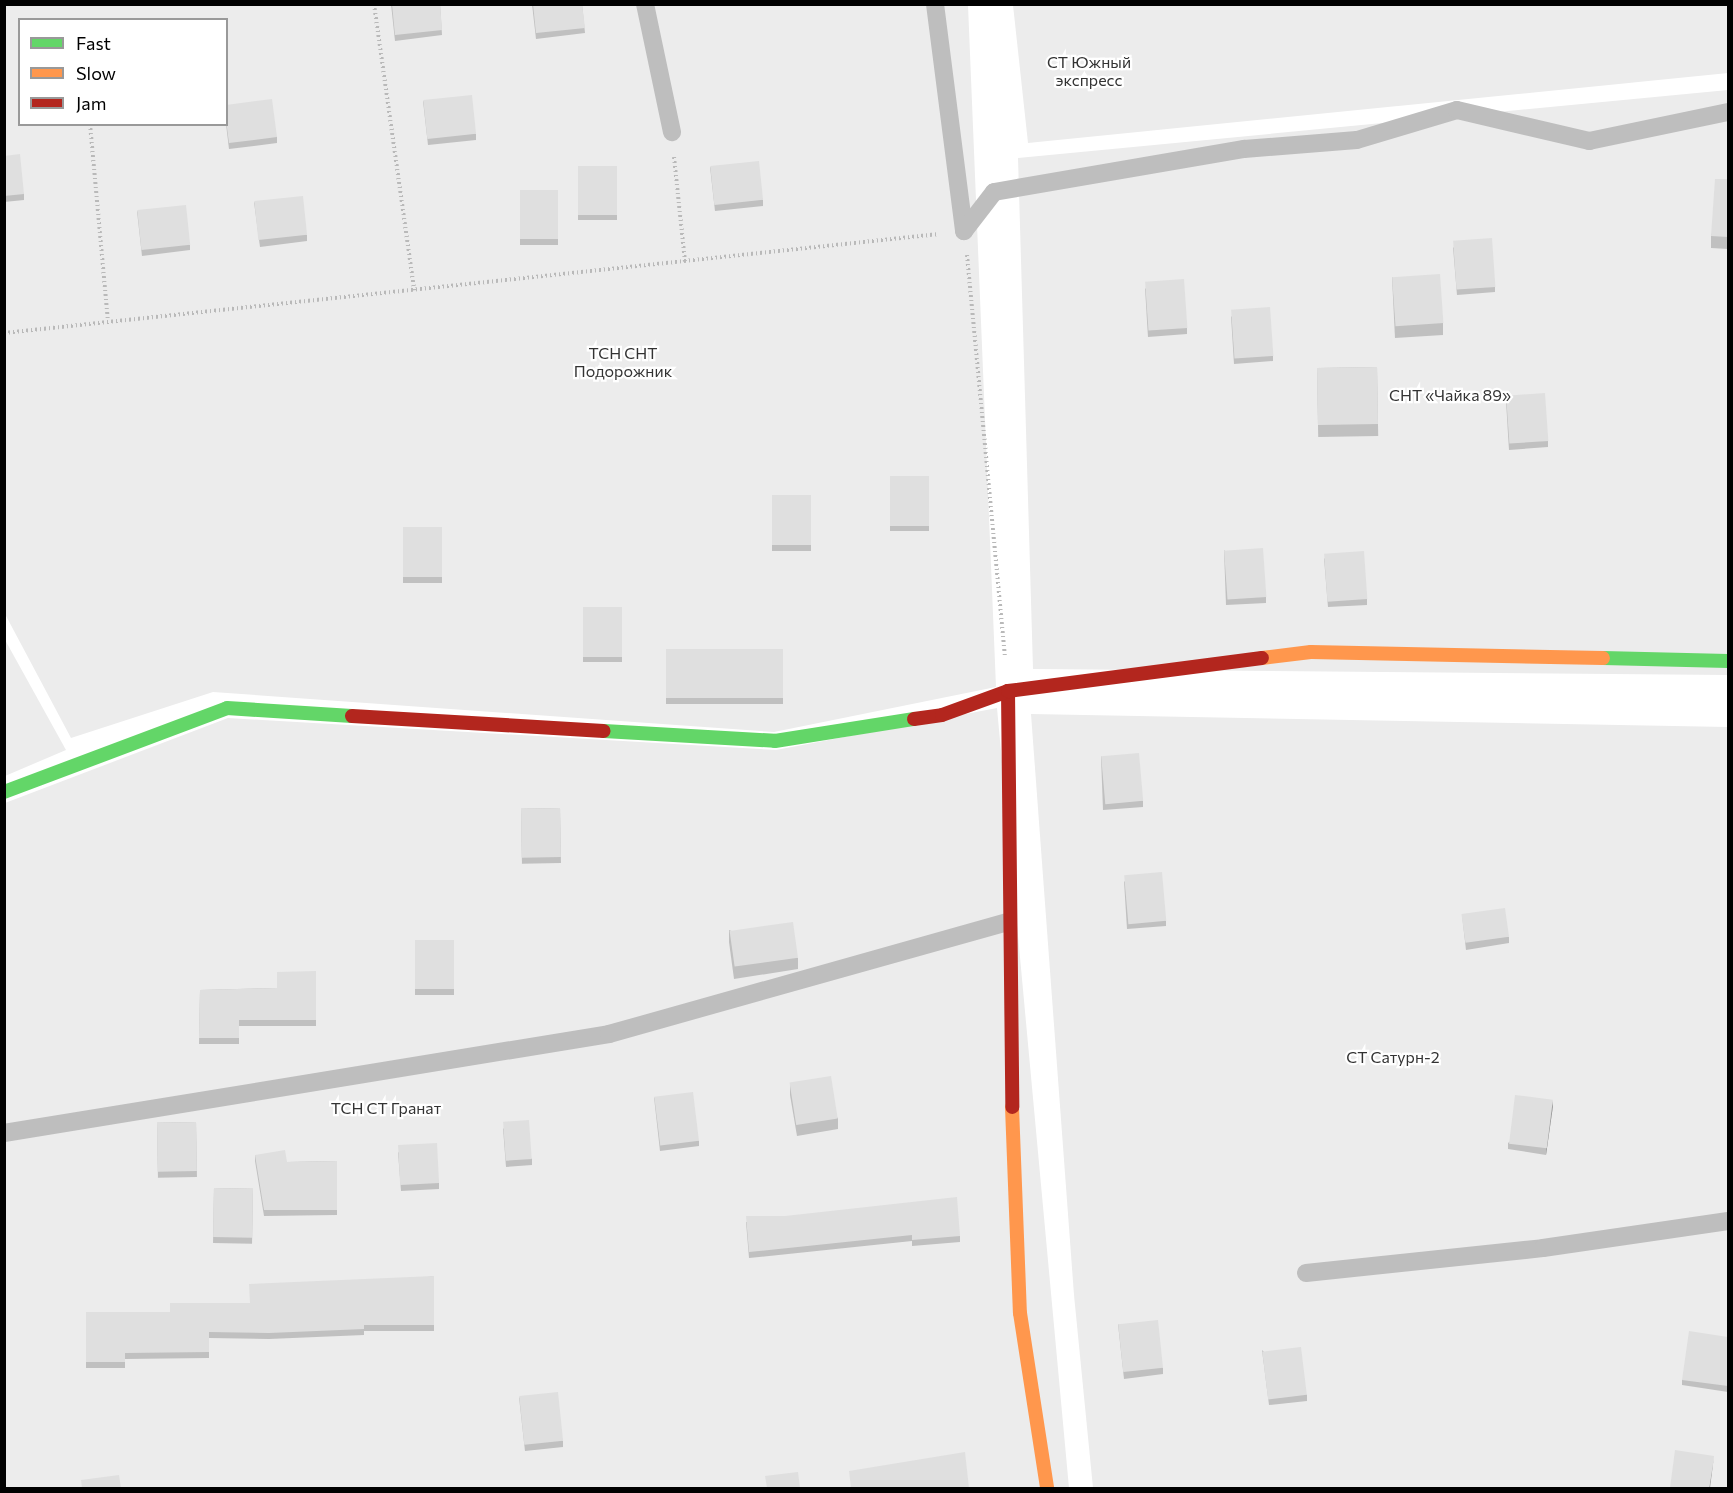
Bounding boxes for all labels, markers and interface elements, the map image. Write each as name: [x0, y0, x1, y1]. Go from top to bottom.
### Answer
legend: [18, 18, 228, 126]
text: Fast: [76, 32, 111, 54]
park label: СТ Южный экспресс: [1047, 52, 1131, 90]
text: Slow: [76, 62, 116, 84]
text: Jam: [76, 92, 106, 114]
park label: ТСН СНТ Подорожник: [574, 343, 672, 381]
park label: СНТ «Чайка 89»: [1389, 385, 1511, 405]
park label: СТ Сатурн-2: [1346, 1047, 1440, 1067]
park label: ТСН СТ Гранат: [331, 1098, 441, 1118]

